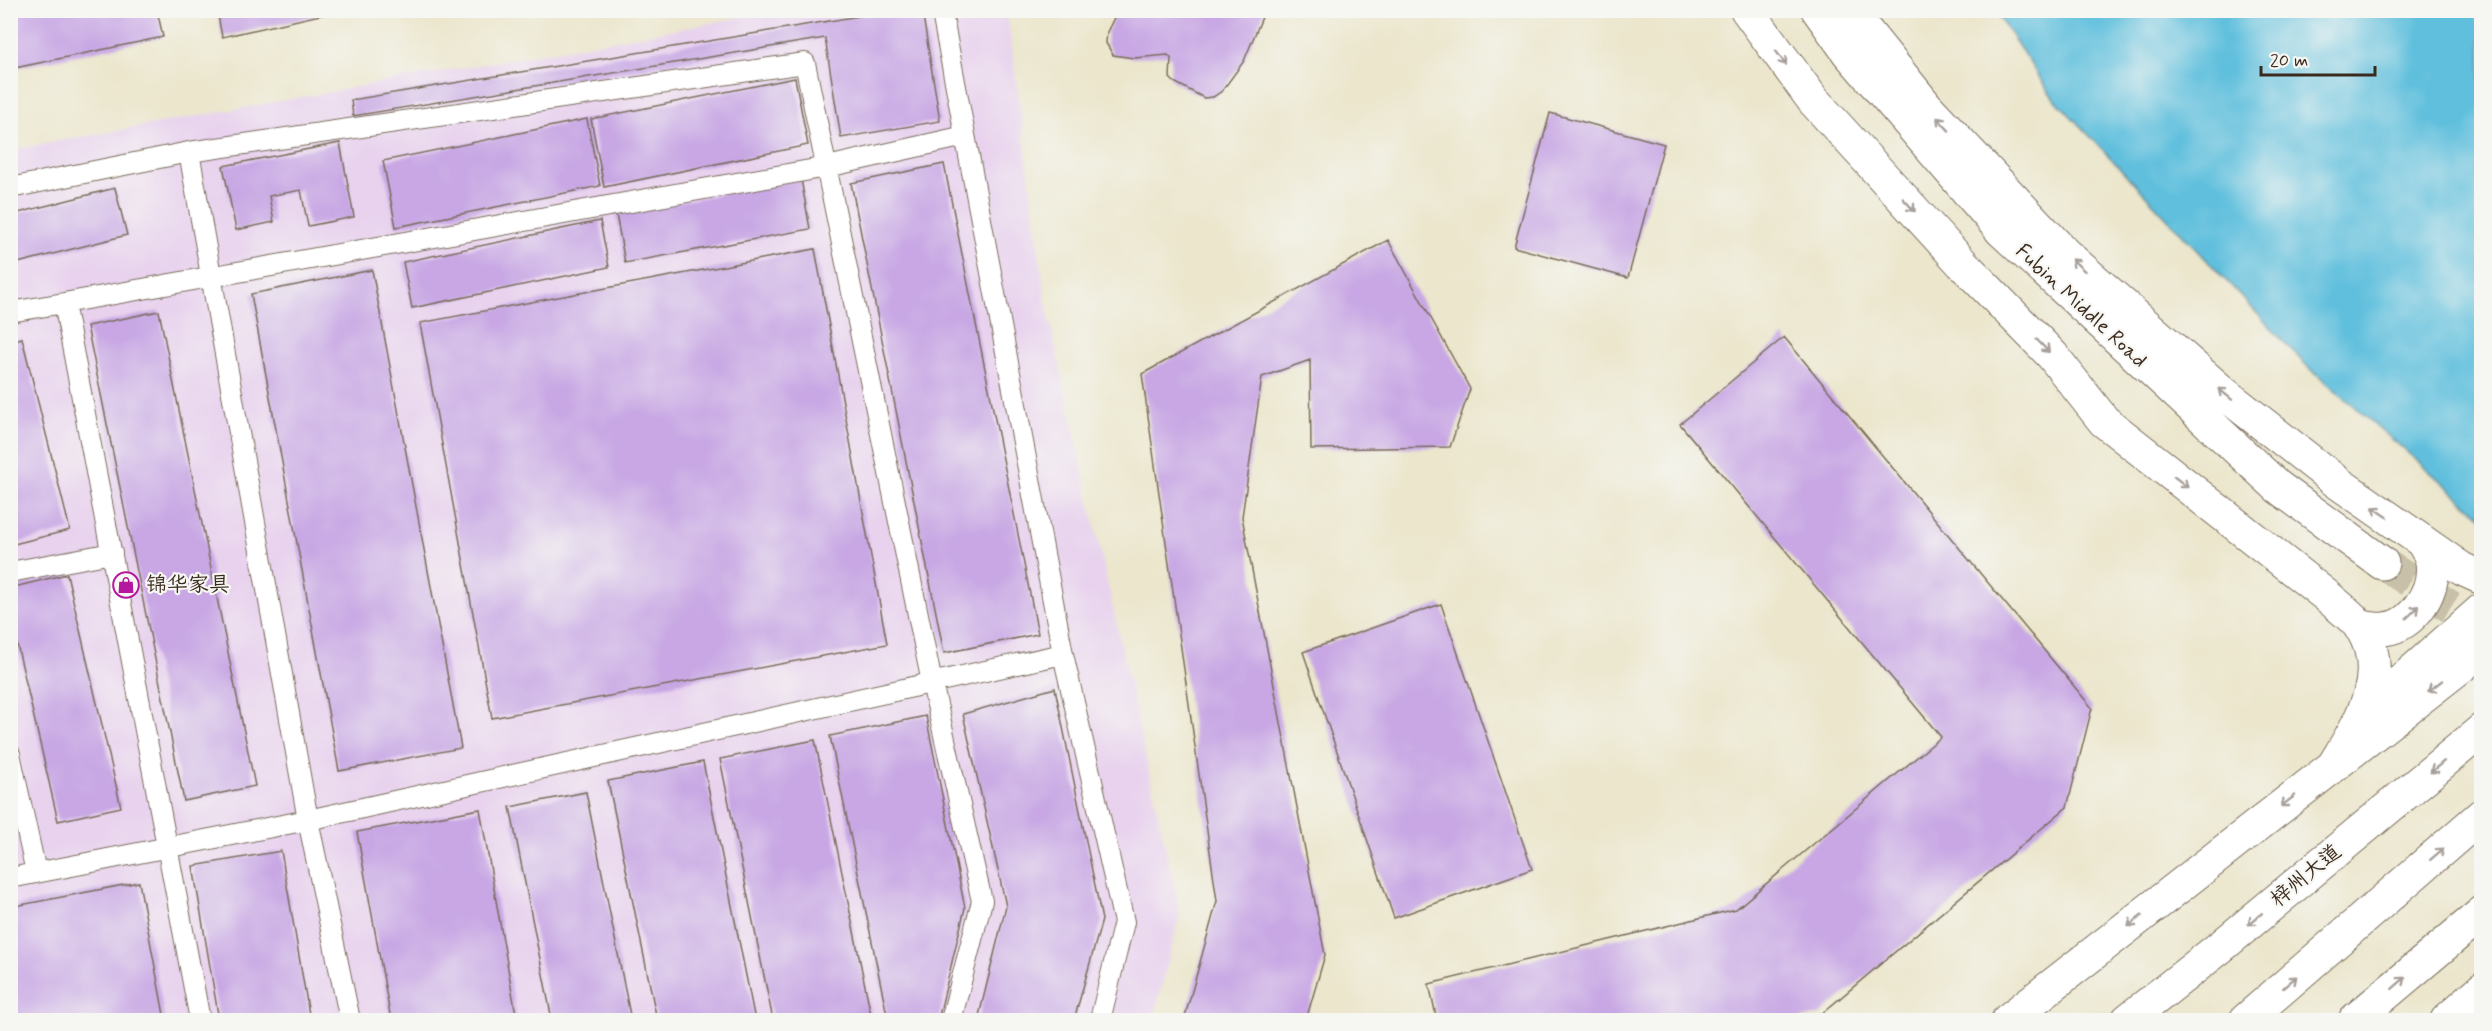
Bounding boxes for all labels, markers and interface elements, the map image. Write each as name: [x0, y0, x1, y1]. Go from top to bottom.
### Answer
scale bar: [2261, 39, 2375, 77]
one-way arrow: [1775, 49, 1788, 65]
text: 20 m: [2270, 49, 2308, 73]
one-way arrow: [1936, 117, 1951, 132]
one-way arrow: [1902, 197, 1916, 212]
street label: Fubin Middle Road: [2009, 238, 2153, 374]
one-way arrow: [2071, 258, 2086, 272]
one-way arrow: [2036, 339, 2051, 354]
one-way arrow: [2217, 388, 2233, 401]
one-way arrow: [2173, 476, 2189, 488]
one-way arrow: [2372, 506, 2389, 518]
shop icon: 锦华家具: [111, 570, 141, 600]
place label: 锦华家具: [146, 571, 230, 599]
one-way arrow: [2406, 605, 2421, 619]
one-way arrow: [2428, 680, 2444, 693]
one-way arrow: [2430, 760, 2445, 774]
one-way arrow: [2280, 794, 2296, 807]
street label: 梓州大道: [2265, 838, 2347, 914]
one-way arrow: [2429, 847, 2444, 861]
one-way arrow: [2248, 912, 2263, 926]
one-way arrow: [2127, 915, 2143, 928]
one-way arrow: [2282, 975, 2297, 989]
one-way arrow: [2391, 976, 2406, 990]

